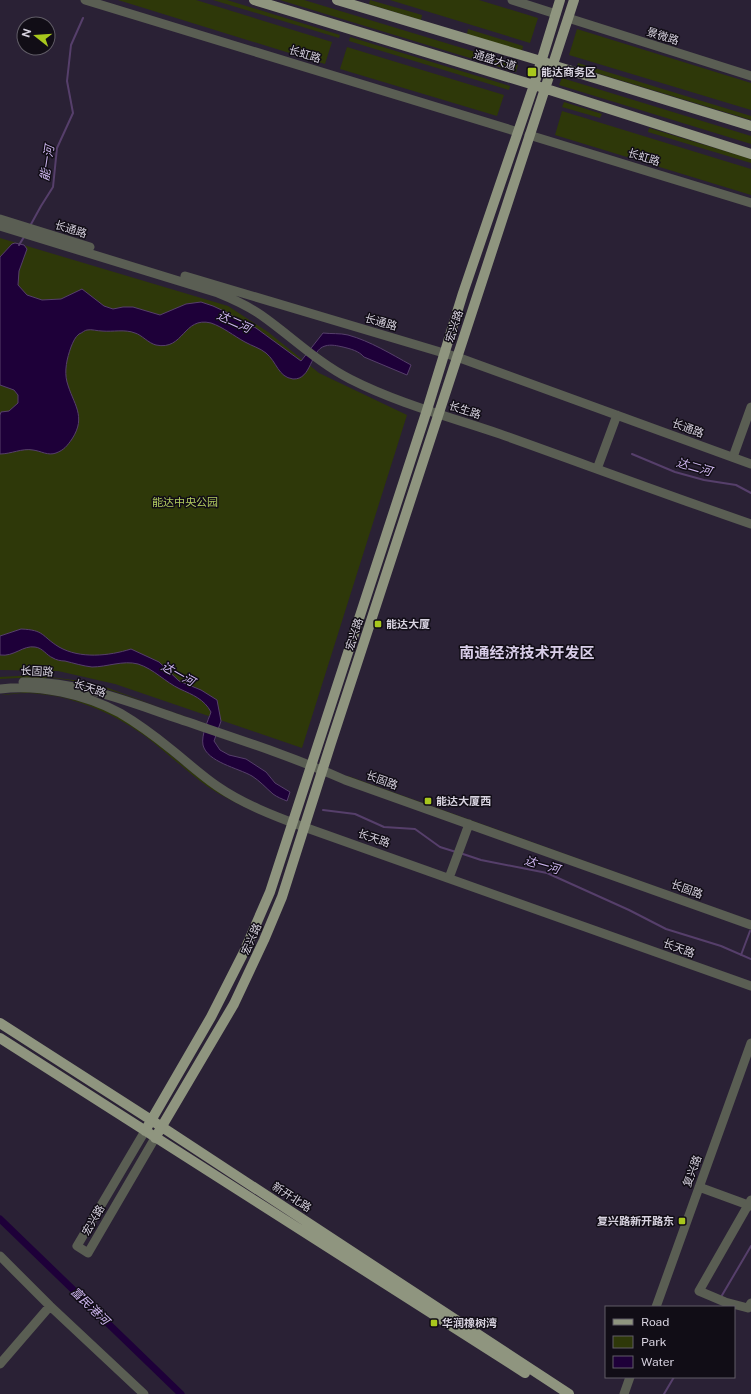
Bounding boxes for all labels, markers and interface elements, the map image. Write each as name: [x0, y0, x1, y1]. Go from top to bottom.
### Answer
north arrow: [16, 16, 56, 56]
street label: 景微路: [645, 25, 681, 47]
text: N: [19, 27, 33, 39]
street label: 长虹路: [287, 43, 323, 65]
street label: 通盛大道: [472, 48, 518, 72]
marker: 能达商务区: [526, 66, 538, 78]
place label: 能达商务区: [541, 66, 596, 78]
water label: 能一河: [37, 142, 57, 182]
street label: 长虹路: [626, 146, 662, 168]
street label: 长通路: [53, 218, 89, 240]
water label: 达二河: [215, 308, 255, 337]
street label: 宏兴路: [443, 308, 465, 344]
street label: 长通路: [363, 312, 399, 332]
street label: 长生路: [447, 399, 483, 421]
street label: 长通路: [670, 417, 706, 439]
water label: 达二河: [675, 455, 715, 479]
park label: 能达中央公园: [152, 496, 218, 508]
street label: 宏兴路: [343, 616, 365, 652]
place label: 能达大厦: [386, 618, 430, 630]
marker: 能达大厦: [373, 619, 383, 629]
district label: 南通经济技术开发区: [459, 644, 595, 661]
water label: 达一河: [159, 659, 199, 690]
street label: 长固路: [20, 664, 54, 678]
street label: 长天路: [72, 677, 108, 699]
street label: 长固路: [364, 769, 400, 791]
place label: 能达大厦西: [436, 795, 491, 807]
marker: 能达大厦西: [423, 796, 433, 806]
street label: 长天路: [356, 827, 392, 849]
water label: 达一河: [523, 853, 563, 877]
street label: 长固路: [669, 878, 705, 900]
street label: 宏兴路: [239, 921, 263, 957]
street label: 长天路: [661, 937, 697, 959]
street label: 复兴路: [681, 1153, 703, 1189]
street label: 新开北路: [270, 1180, 314, 1214]
street label: 宏兴路: [80, 1203, 106, 1237]
place label: 复兴路新开路东: [597, 1215, 674, 1227]
marker: 复兴路新开路东: [677, 1216, 687, 1226]
water label: 富民港河: [68, 1284, 114, 1329]
legend: [605, 1306, 735, 1378]
text: Road: [641, 1315, 669, 1329]
place label: 华润橡树湾: [442, 1317, 497, 1329]
marker: 华润橡树湾: [429, 1318, 439, 1328]
text: Park: [641, 1335, 667, 1349]
text: Water: [641, 1355, 675, 1369]

